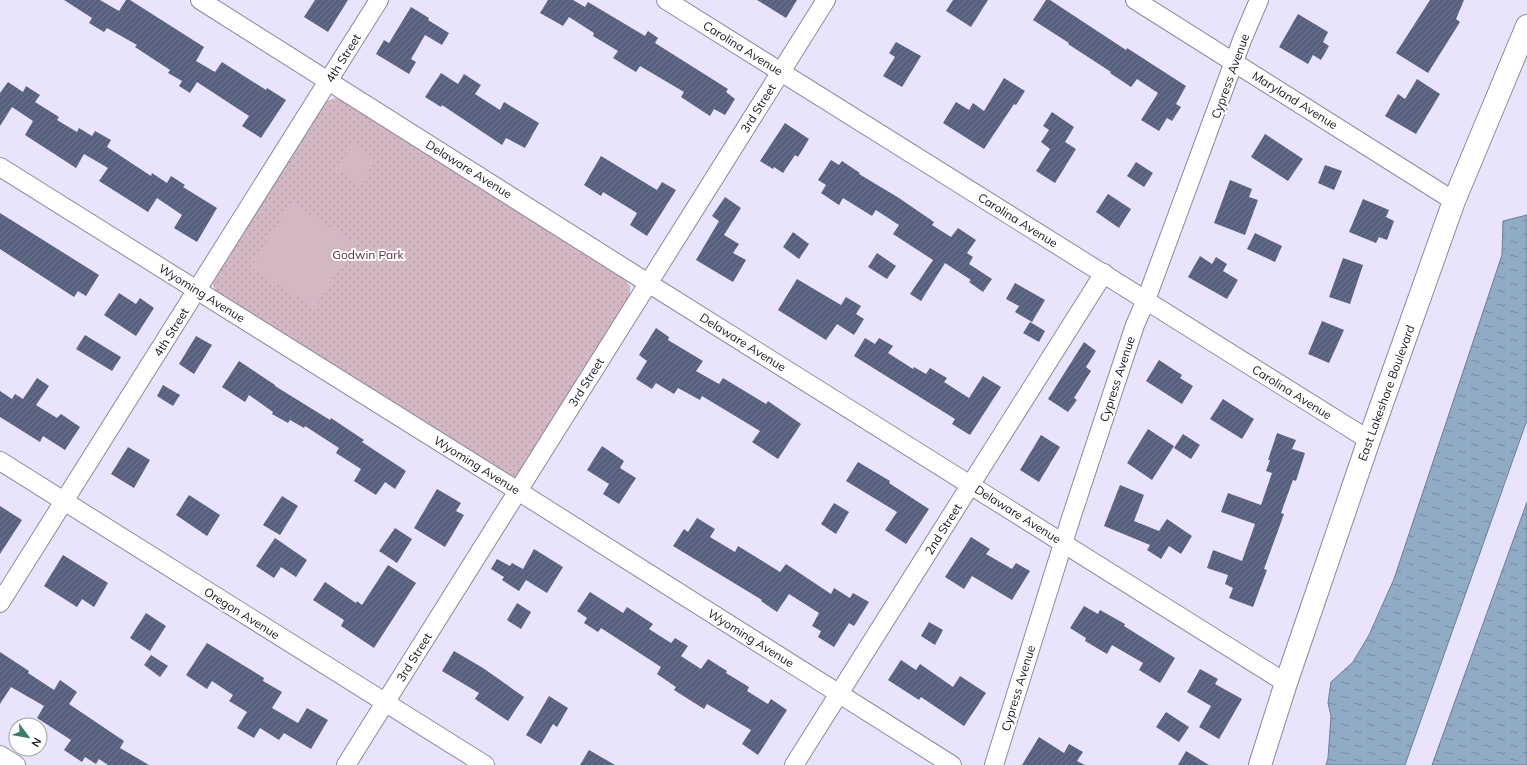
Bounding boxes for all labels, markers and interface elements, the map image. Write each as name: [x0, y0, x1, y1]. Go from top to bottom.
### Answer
street label: Carolina Avenue: [700, 17, 786, 79]
street label: 4th Street: [322, 31, 364, 85]
street label: Cypress Avenue: [1208, 32, 1252, 120]
street label: Maryland Avenue: [1250, 68, 1340, 132]
street label: 3rd Street: [737, 81, 779, 135]
street label: Delaware Avenue: [423, 136, 515, 202]
street label: Carolina Avenue: [975, 189, 1061, 251]
park label: Godwin Park: [332, 247, 405, 262]
street label: Wyoming Avenue: [156, 260, 248, 326]
street label: 4th Street: [150, 305, 192, 359]
street label: Delaware Avenue: [697, 309, 789, 375]
street label: East Lakeshore Boulevard: [1354, 323, 1418, 463]
street label: Cypress Avenue: [1096, 334, 1138, 424]
street label: 3rd Street: [565, 355, 607, 409]
street label: Carolina Avenue: [1249, 361, 1335, 423]
street label: Wyoming Avenue: [431, 432, 523, 498]
street label: Delaware Avenue: [972, 481, 1064, 547]
street label: 2nd Street: [921, 501, 965, 557]
street label: Oregon Avenue: [202, 584, 282, 642]
street label: Wyoming Avenue: [705, 605, 797, 671]
street label: 3rd Street: [393, 630, 435, 684]
street label: Cypress Avenue: [998, 643, 1038, 733]
north arrow: [8, 717, 48, 757]
text: N: [28, 735, 45, 750]

